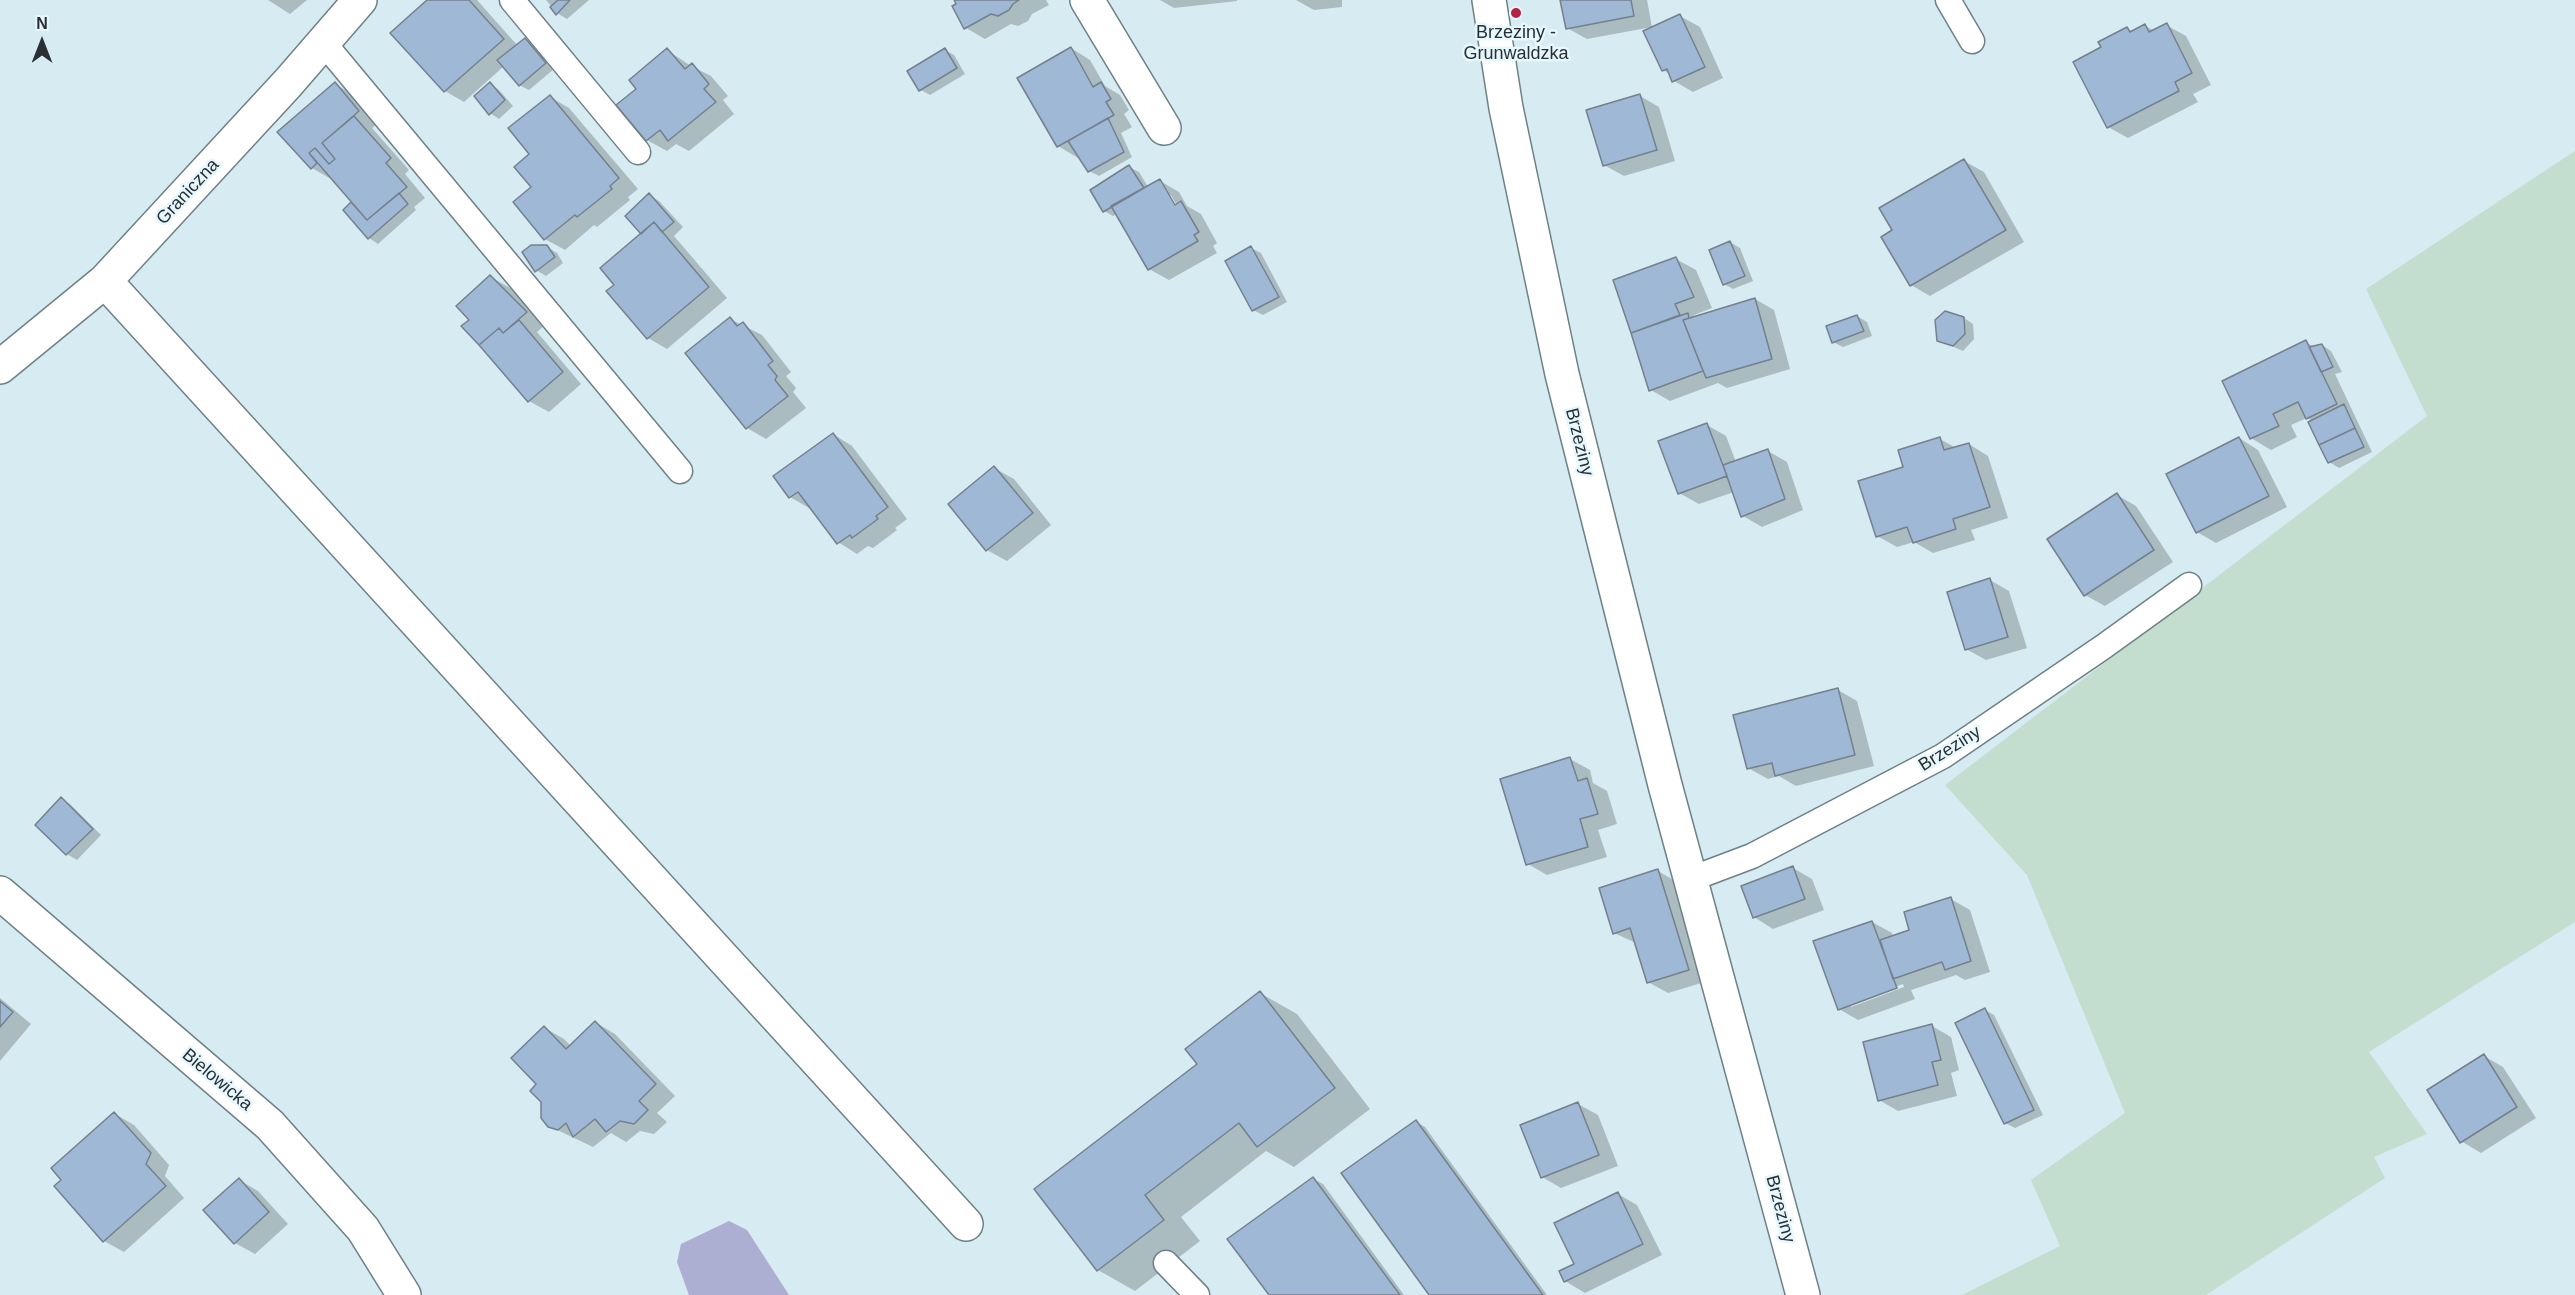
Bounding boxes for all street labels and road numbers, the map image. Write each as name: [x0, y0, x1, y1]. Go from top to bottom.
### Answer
street label: Graniczna: [152, 155, 224, 229]
street label: Brzeziny: [1560, 406, 1598, 478]
street label: Brzeziny: [1915, 722, 1985, 776]
street label: Bielowicka: [177, 1044, 257, 1116]
street label: Brzeziny: [1761, 1173, 1799, 1245]

